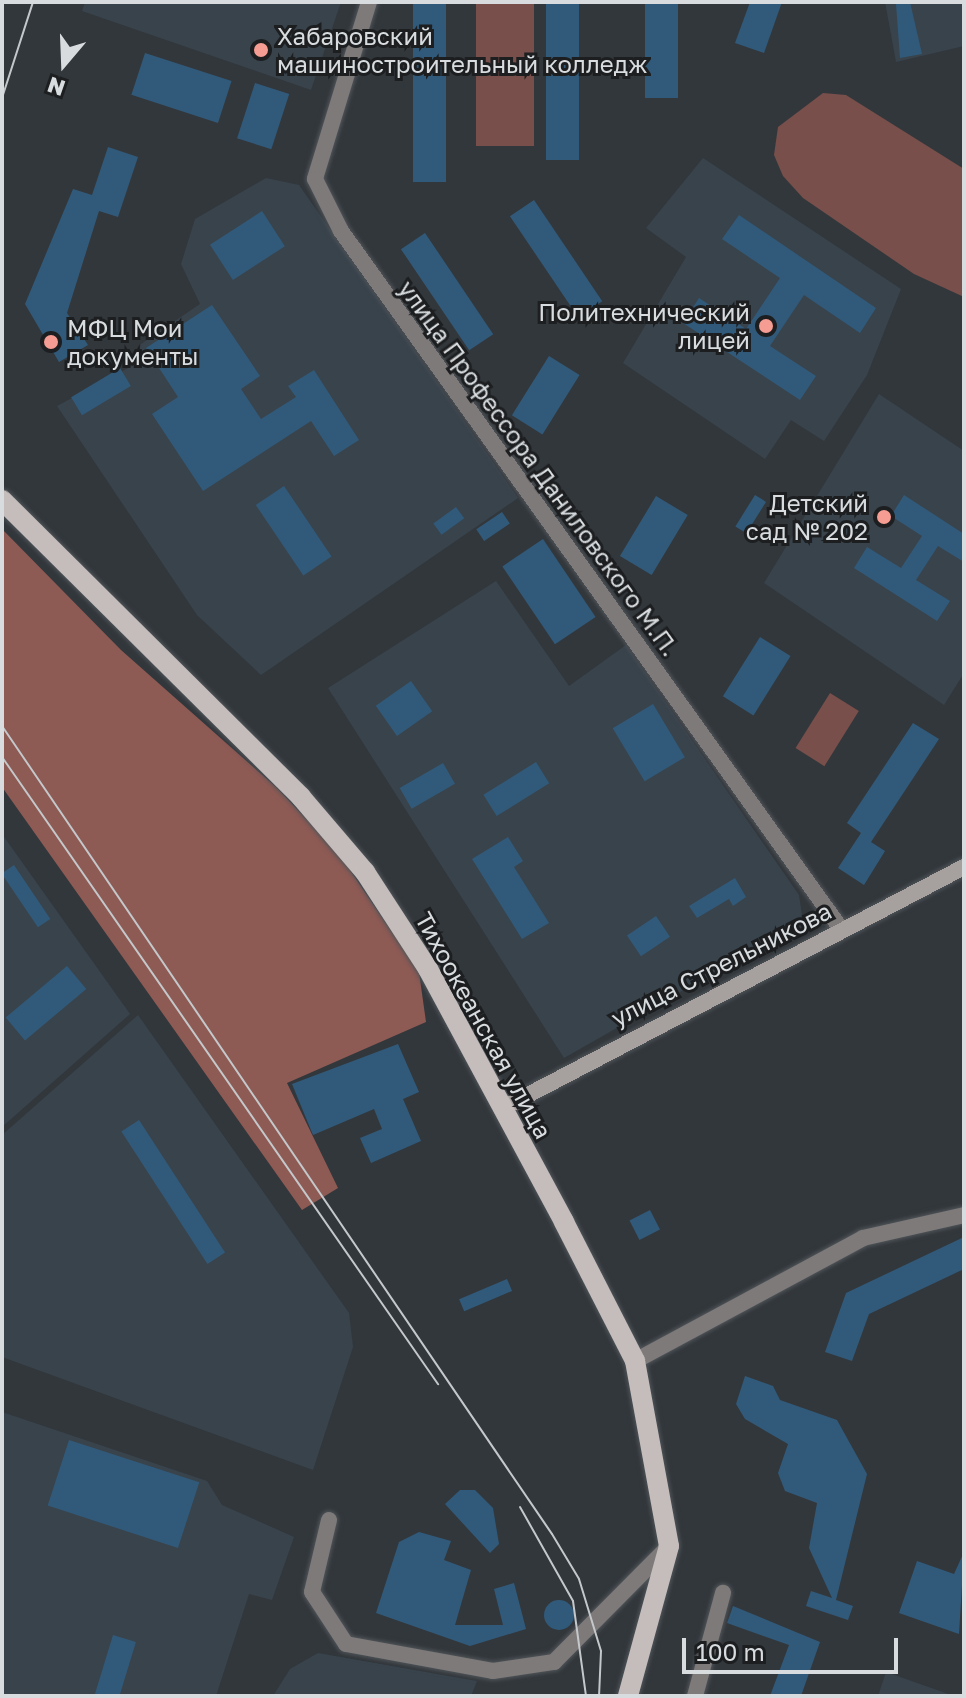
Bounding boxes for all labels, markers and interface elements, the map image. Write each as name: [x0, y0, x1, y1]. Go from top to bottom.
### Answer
place label: Хабаровский машиностроительный колледж: [277, 22, 647, 78]
north arrow: [24, 24, 104, 104]
marker: Хабаровский машиностроительный колледж: [252, 41, 270, 59]
text: N: [44, 72, 68, 103]
street label: улица Профессора Даниловского М.П.: [393, 274, 685, 662]
place label: Политехнический лицей: [538, 298, 750, 354]
place label: МФЦ Мои документы: [67, 314, 199, 370]
marker: Политехнический лицей: [757, 317, 775, 335]
marker: МФЦ Мои документы: [42, 333, 60, 351]
place label: Детский сад № 202: [746, 489, 868, 545]
marker: Детский сад № 202: [875, 508, 893, 526]
street label: улица Стрельникова: [606, 896, 836, 1032]
street label: Тихоокеанская улица: [410, 907, 558, 1143]
scale bar: [686, 1622, 902, 1672]
text: 100 m: [696, 1637, 765, 1666]

